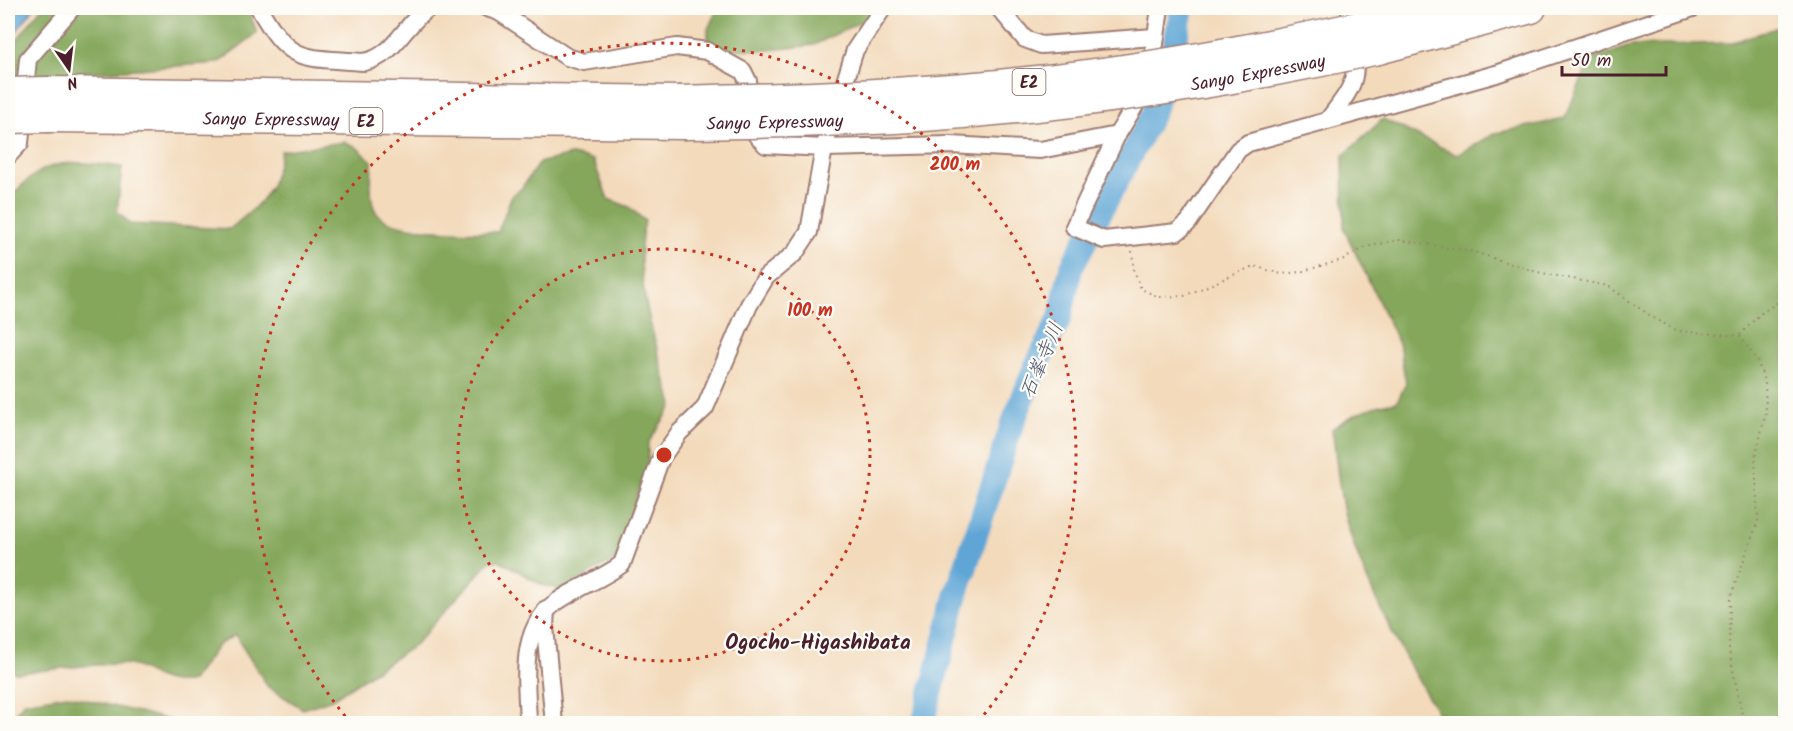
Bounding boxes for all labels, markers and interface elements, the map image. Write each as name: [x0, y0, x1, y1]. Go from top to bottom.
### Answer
north arrow: [39, 39, 99, 99]
scale bar: [1562, 39, 1666, 77]
street label: Sanyo Expressway: [1188, 47, 1329, 101]
text: 50 m: [1571, 47, 1611, 76]
text: N: [64, 69, 80, 95]
road number: E2: [1012, 69, 1046, 95]
street label: Sanyo Expressway: [202, 106, 340, 136]
street label: Sanyo Expressway: [706, 107, 844, 140]
road number: E2: [350, 108, 382, 134]
text: 200 m: [930, 151, 981, 180]
text: 100 m: [787, 297, 833, 326]
water label: 石峯寺川: [1012, 318, 1073, 404]
centre of rings: [654, 445, 674, 465]
district label: Ogocho-Higashibata: [725, 627, 911, 660]

